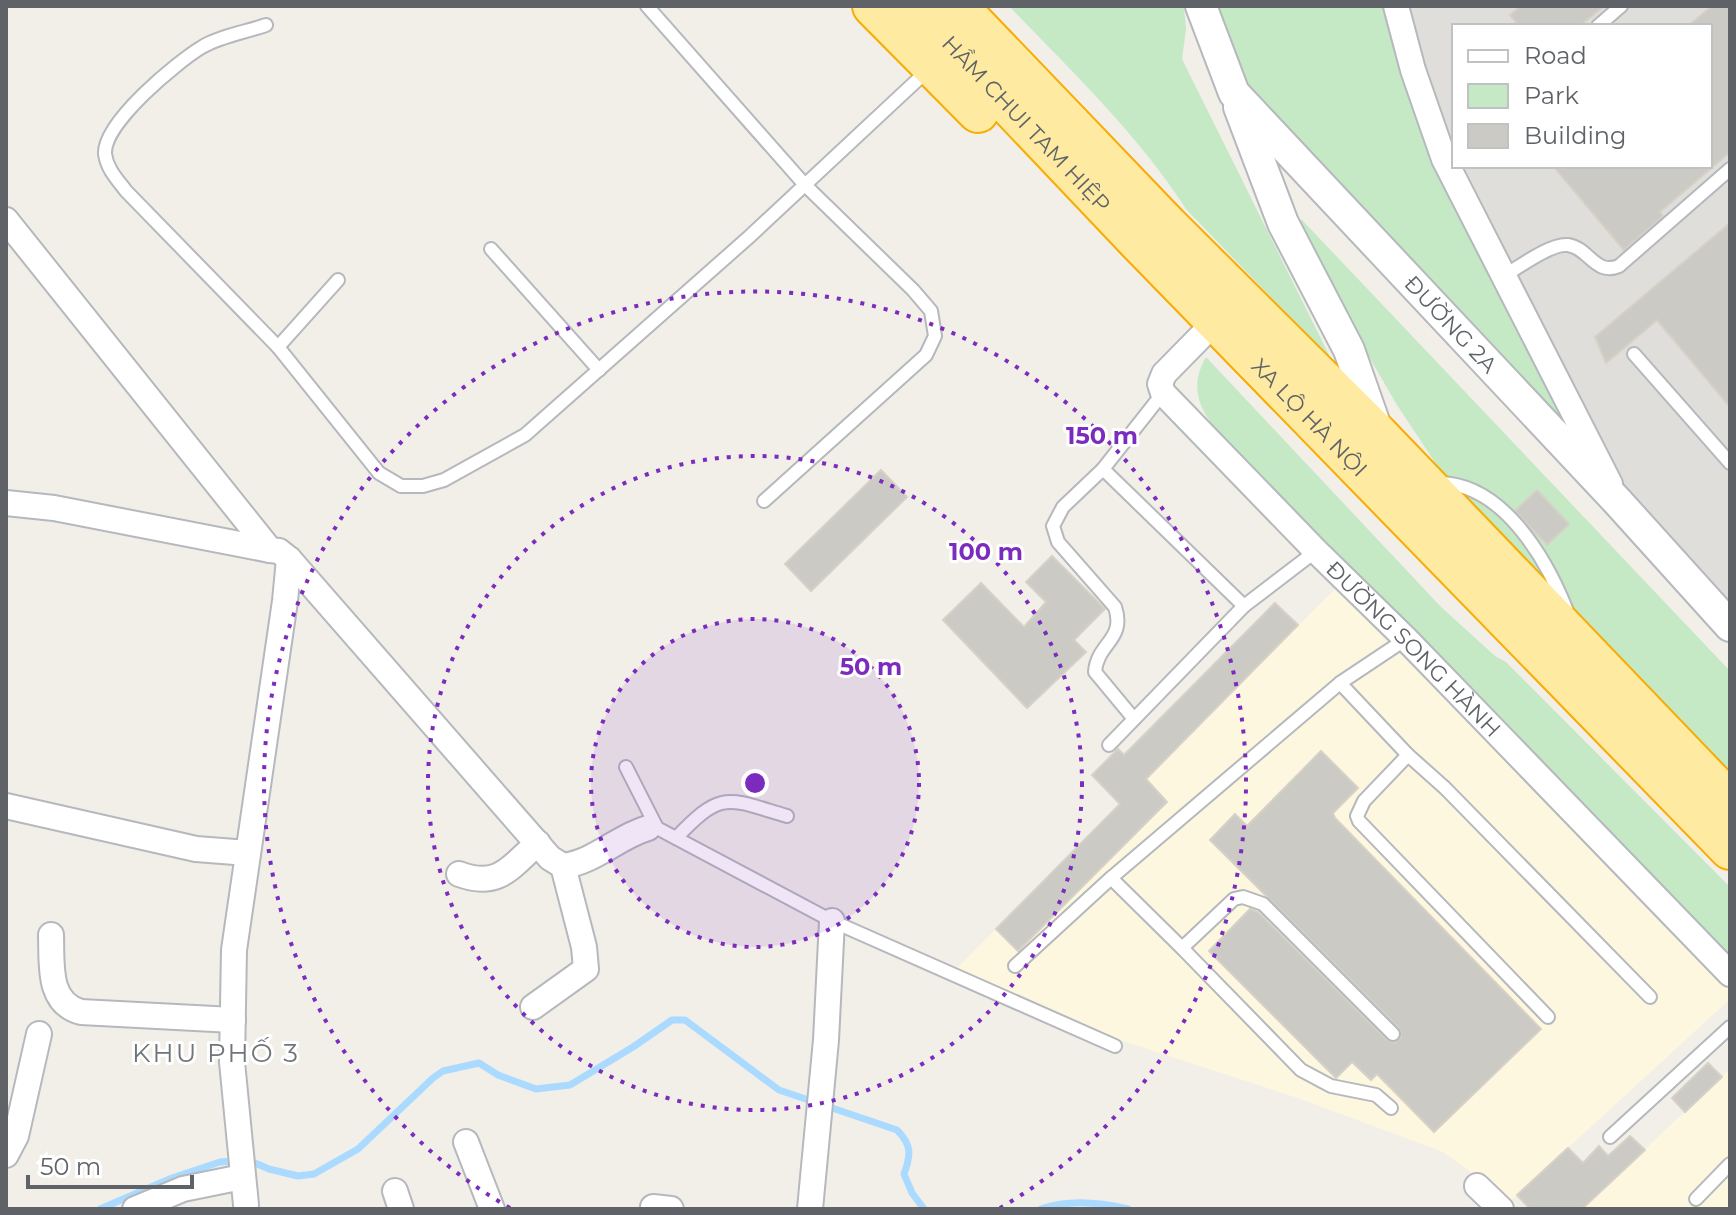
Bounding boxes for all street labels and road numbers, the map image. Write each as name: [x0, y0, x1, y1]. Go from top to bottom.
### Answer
street label: HẦM CHUI TAM HIỆP: [936, 30, 1116, 218]
street label: ĐƯỜNG 2A: [1399, 270, 1503, 379]
street label: XA LỘ HÀ NỘI: [1246, 353, 1373, 482]
street label: ĐƯỜNG SONG HÀNH: [1320, 555, 1506, 743]

